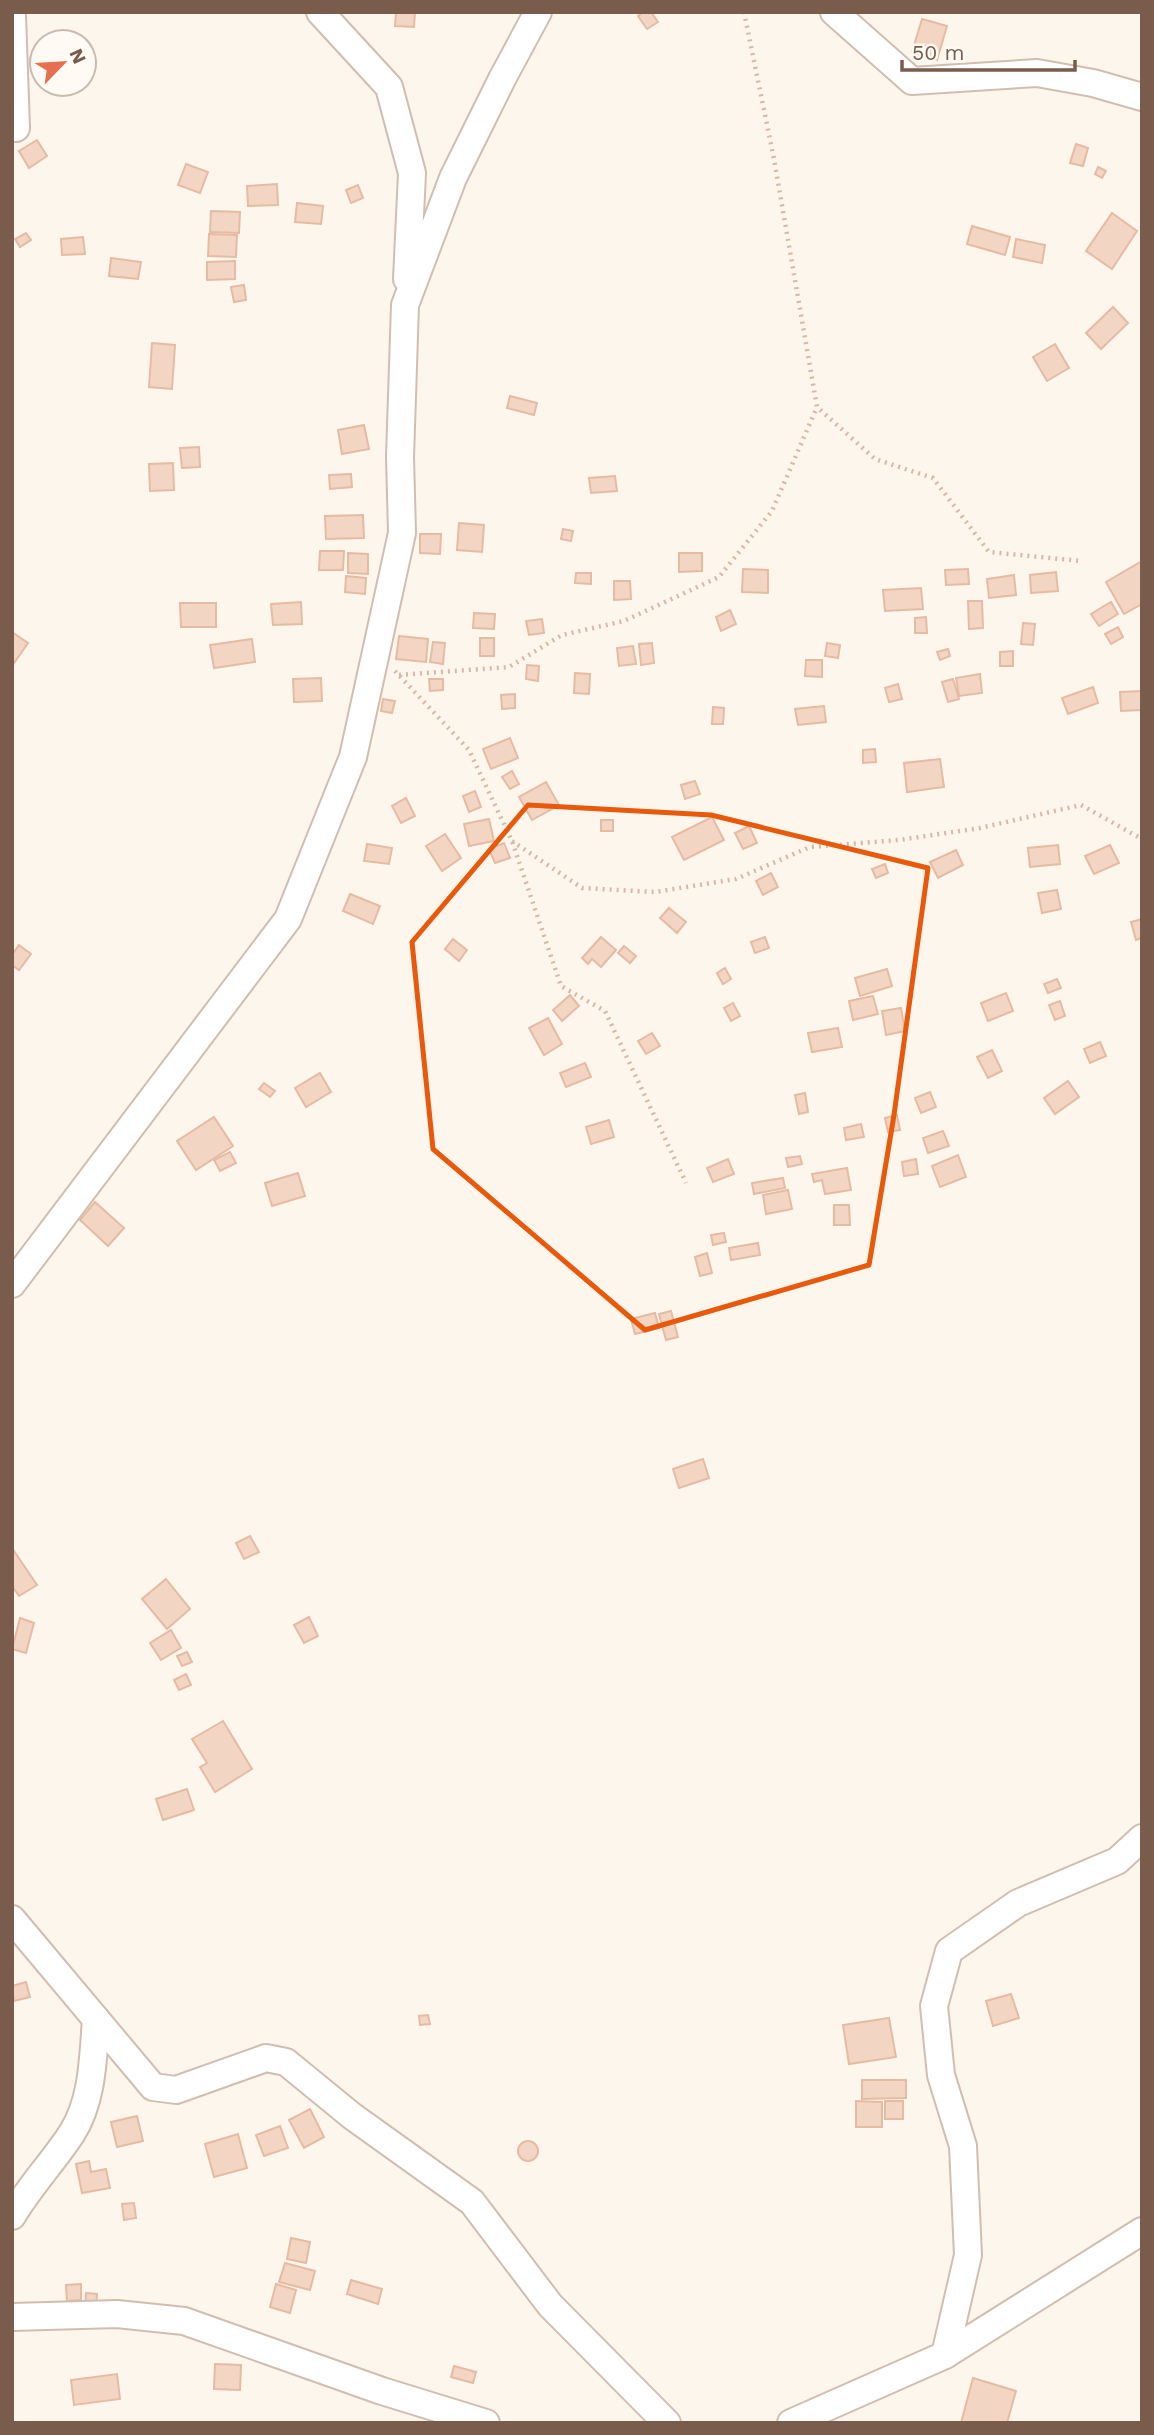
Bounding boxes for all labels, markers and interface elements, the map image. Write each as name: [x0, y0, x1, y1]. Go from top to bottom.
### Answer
north arrow: [28, 28, 98, 98]
scale bar: [902, 28, 1075, 72]
text: 50 m: [912, 40, 964, 65]
text: N: [65, 45, 91, 67]

